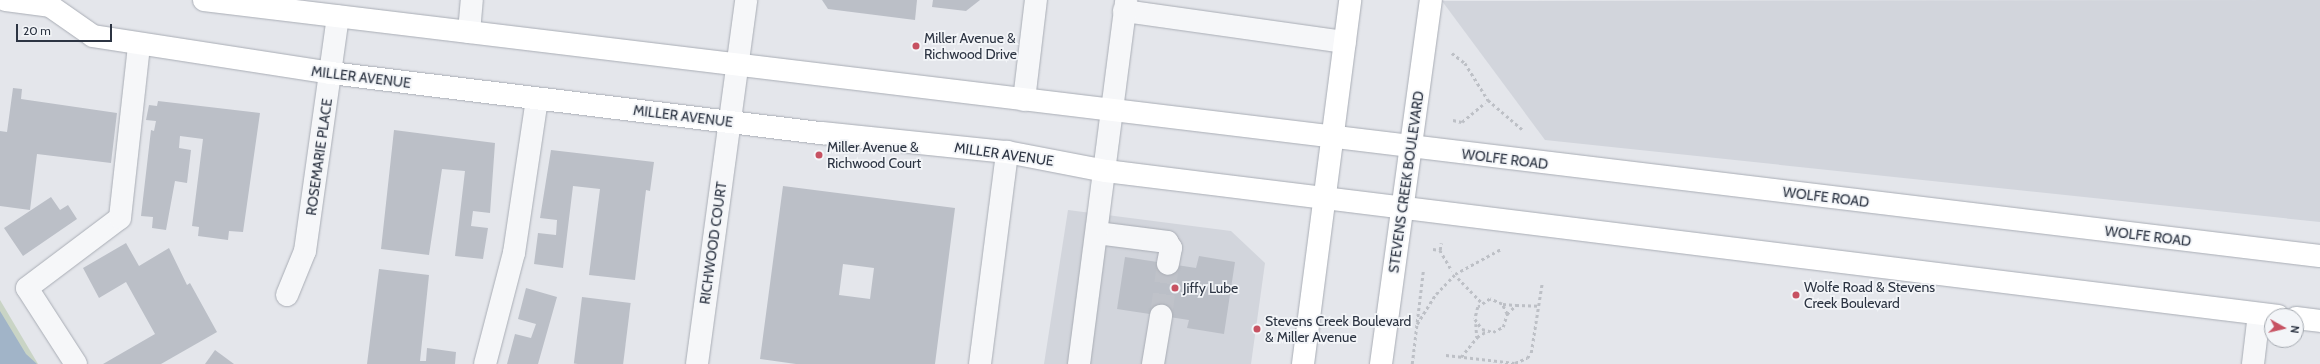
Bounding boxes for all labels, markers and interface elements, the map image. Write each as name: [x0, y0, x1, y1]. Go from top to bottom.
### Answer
scale bar: [18, 16, 114, 42]
text: 20 m: [23, 23, 51, 38]
place label: Miller Avenue & Richwood Drive: [924, 30, 1017, 62]
marker: Miller Avenue & Richwood Drive: [911, 41, 921, 51]
street label: MILLER AVENUE: [310, 63, 412, 91]
street label: STEVENS CREEK BOULEVARD: [1385, 90, 1427, 274]
street label: ROSEMARIE PLACE: [302, 97, 336, 217]
street label: MILLER AVENUE: [632, 102, 734, 130]
place label: Miller Avenue & Richwood Court: [827, 139, 921, 172]
street label: MILLER AVENUE: [953, 139, 1055, 169]
street label: WOLFE ROAD: [1461, 145, 1549, 173]
marker: Miller Avenue & Richwood Court: [814, 150, 824, 160]
street label: RICHWOOD COURT: [696, 181, 730, 305]
street label: WOLFE ROAD: [1782, 183, 1870, 211]
street label: WOLFE ROAD: [2104, 222, 2192, 250]
place label: Wolfe Road & Stevens Creek Boulevard: [1804, 279, 1935, 312]
place label: Jiffy Lube: [1183, 280, 1238, 296]
marker: Jiffy Lube: [1170, 283, 1180, 293]
marker: Wolfe Road & Stevens Creek Boulevard: [1791, 290, 1801, 300]
north arrow: [2264, 308, 2304, 348]
place label: Stevens Creek Boulevard & Miller Avenue: [1265, 313, 1411, 346]
marker: Stevens Creek Boulevard & Miller Avenue: [1252, 324, 1262, 334]
text: N: [2287, 325, 2302, 334]

